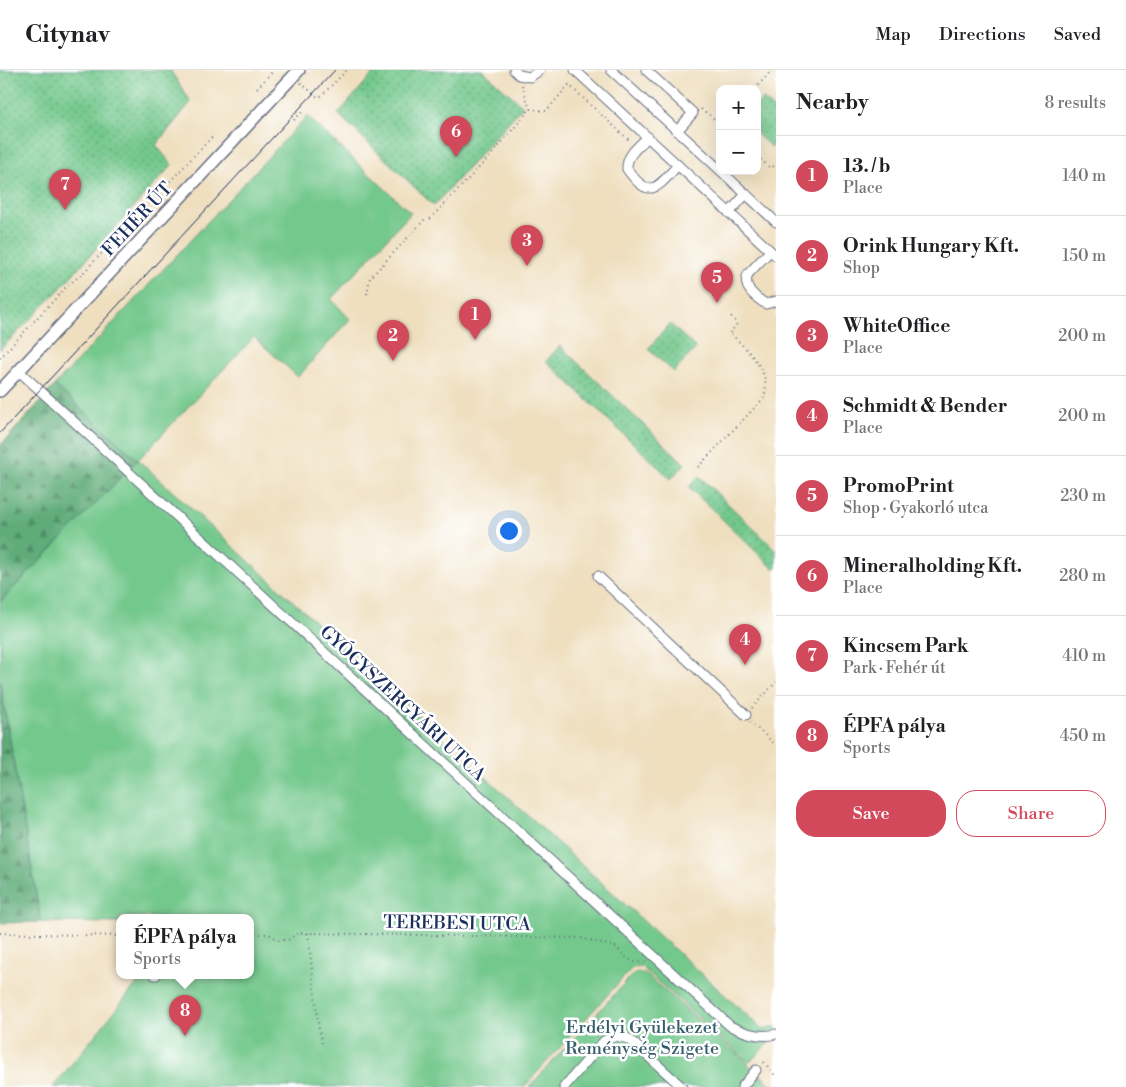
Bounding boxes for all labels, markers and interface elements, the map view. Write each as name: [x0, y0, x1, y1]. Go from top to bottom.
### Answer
text: Citynav: [25, 20, 110, 50]
text: Map: [875, 23, 911, 46]
text: Directions: [939, 23, 1026, 46]
text: Saved: [1054, 23, 1101, 46]
map controls: [716, 85, 761, 175]
button: +: [716, 85, 761, 130]
text: Nearby: [796, 90, 869, 116]
text: 8 results: [1044, 93, 1106, 113]
pin: 6: [440, 116, 472, 157]
button: −: [716, 130, 761, 175]
text: 13. / b: [843, 154, 890, 178]
text: 1: [808, 166, 816, 186]
text: 140 m: [1062, 166, 1106, 186]
pin: 7: [49, 169, 81, 210]
street label: FEHÉR ÚT: [97, 177, 178, 261]
text: Place: [843, 178, 883, 198]
pin: 3: [511, 225, 543, 266]
text: Orink Hungary Kft.: [843, 234, 1019, 258]
text: 2: [807, 246, 817, 266]
text: 150 m: [1062, 246, 1106, 266]
text: Shop: [843, 258, 880, 278]
pin: 5: [701, 262, 733, 303]
pin: 1: [459, 299, 491, 340]
text: WhiteOffice: [843, 314, 950, 338]
pin: 2: [377, 320, 409, 361]
text: 3: [807, 326, 817, 346]
text: 200 m: [1058, 326, 1106, 346]
text: Place: [843, 338, 883, 358]
text: Schmidt & Bender: [843, 394, 1007, 418]
text: 4: [807, 406, 817, 426]
text: 200 m: [1058, 406, 1106, 426]
text: Place: [843, 418, 883, 438]
text: PromoPrint: [843, 474, 954, 498]
text: 5: [807, 486, 817, 506]
text: 230 m: [1060, 486, 1106, 506]
text: Shop · Gyakorló utca: [843, 498, 988, 518]
your location: [496, 518, 522, 544]
text: Mineralholding Kft.: [843, 554, 1022, 578]
text: 6: [807, 566, 817, 586]
text: 280 m: [1059, 566, 1106, 586]
text: Place: [843, 578, 883, 598]
street label: GYÓGYSZERGYÁRI UTCA: [315, 621, 491, 787]
pin: 4: [729, 624, 761, 665]
text: Kincsem Park: [843, 634, 968, 658]
text: 7: [807, 646, 817, 666]
text: 410 m: [1062, 646, 1106, 666]
text: Park · Fehér út: [843, 658, 946, 678]
text: ÉPFA pálya: [843, 714, 946, 738]
text: 8: [807, 726, 817, 746]
text: 450 m: [1060, 726, 1106, 746]
text: Sports: [843, 738, 890, 758]
button: Save: [796, 790, 946, 837]
button: Share: [956, 790, 1106, 837]
street label: TEREBESI UTCA: [383, 911, 531, 936]
popup: [116, 914, 254, 979]
text: ÉPFA pálya: [134, 925, 236, 949]
text: Sports: [134, 949, 181, 969]
pin: 8: [169, 995, 201, 1036]
park label: Erdélyi Gyülekezet Reménység Szigete: [565, 1016, 719, 1060]

